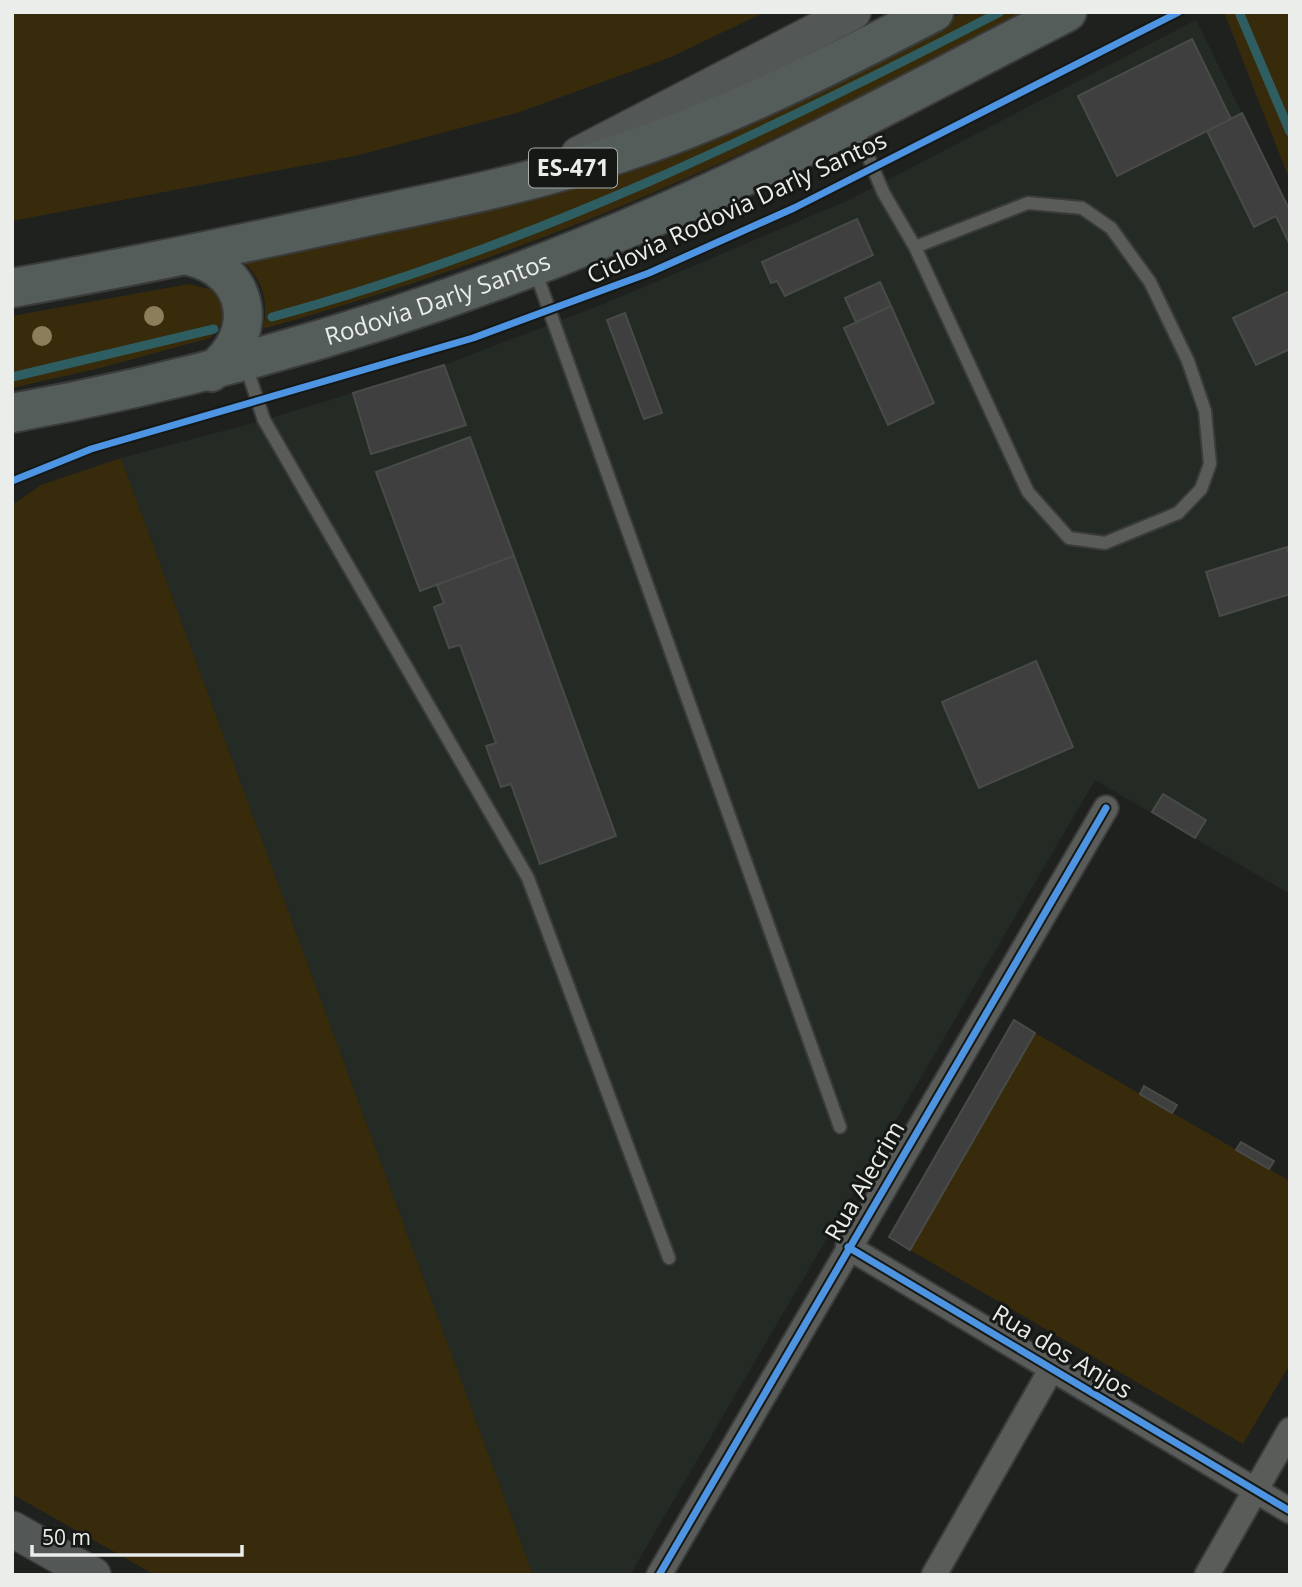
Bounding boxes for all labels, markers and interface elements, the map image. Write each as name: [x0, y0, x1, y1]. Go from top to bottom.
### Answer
street label: Ciclovia Rodovia Darly Santos: [581, 123, 892, 291]
road number: ES-471: [529, 148, 617, 188]
street label: Rodovia Darly Santos: [320, 244, 555, 352]
street label: Rua Alecrim: [816, 1114, 911, 1246]
street label: Rua dos Anjos: [987, 1296, 1139, 1405]
scale bar: [32, 1514, 242, 1558]
text: 50 m: [42, 1523, 91, 1551]

